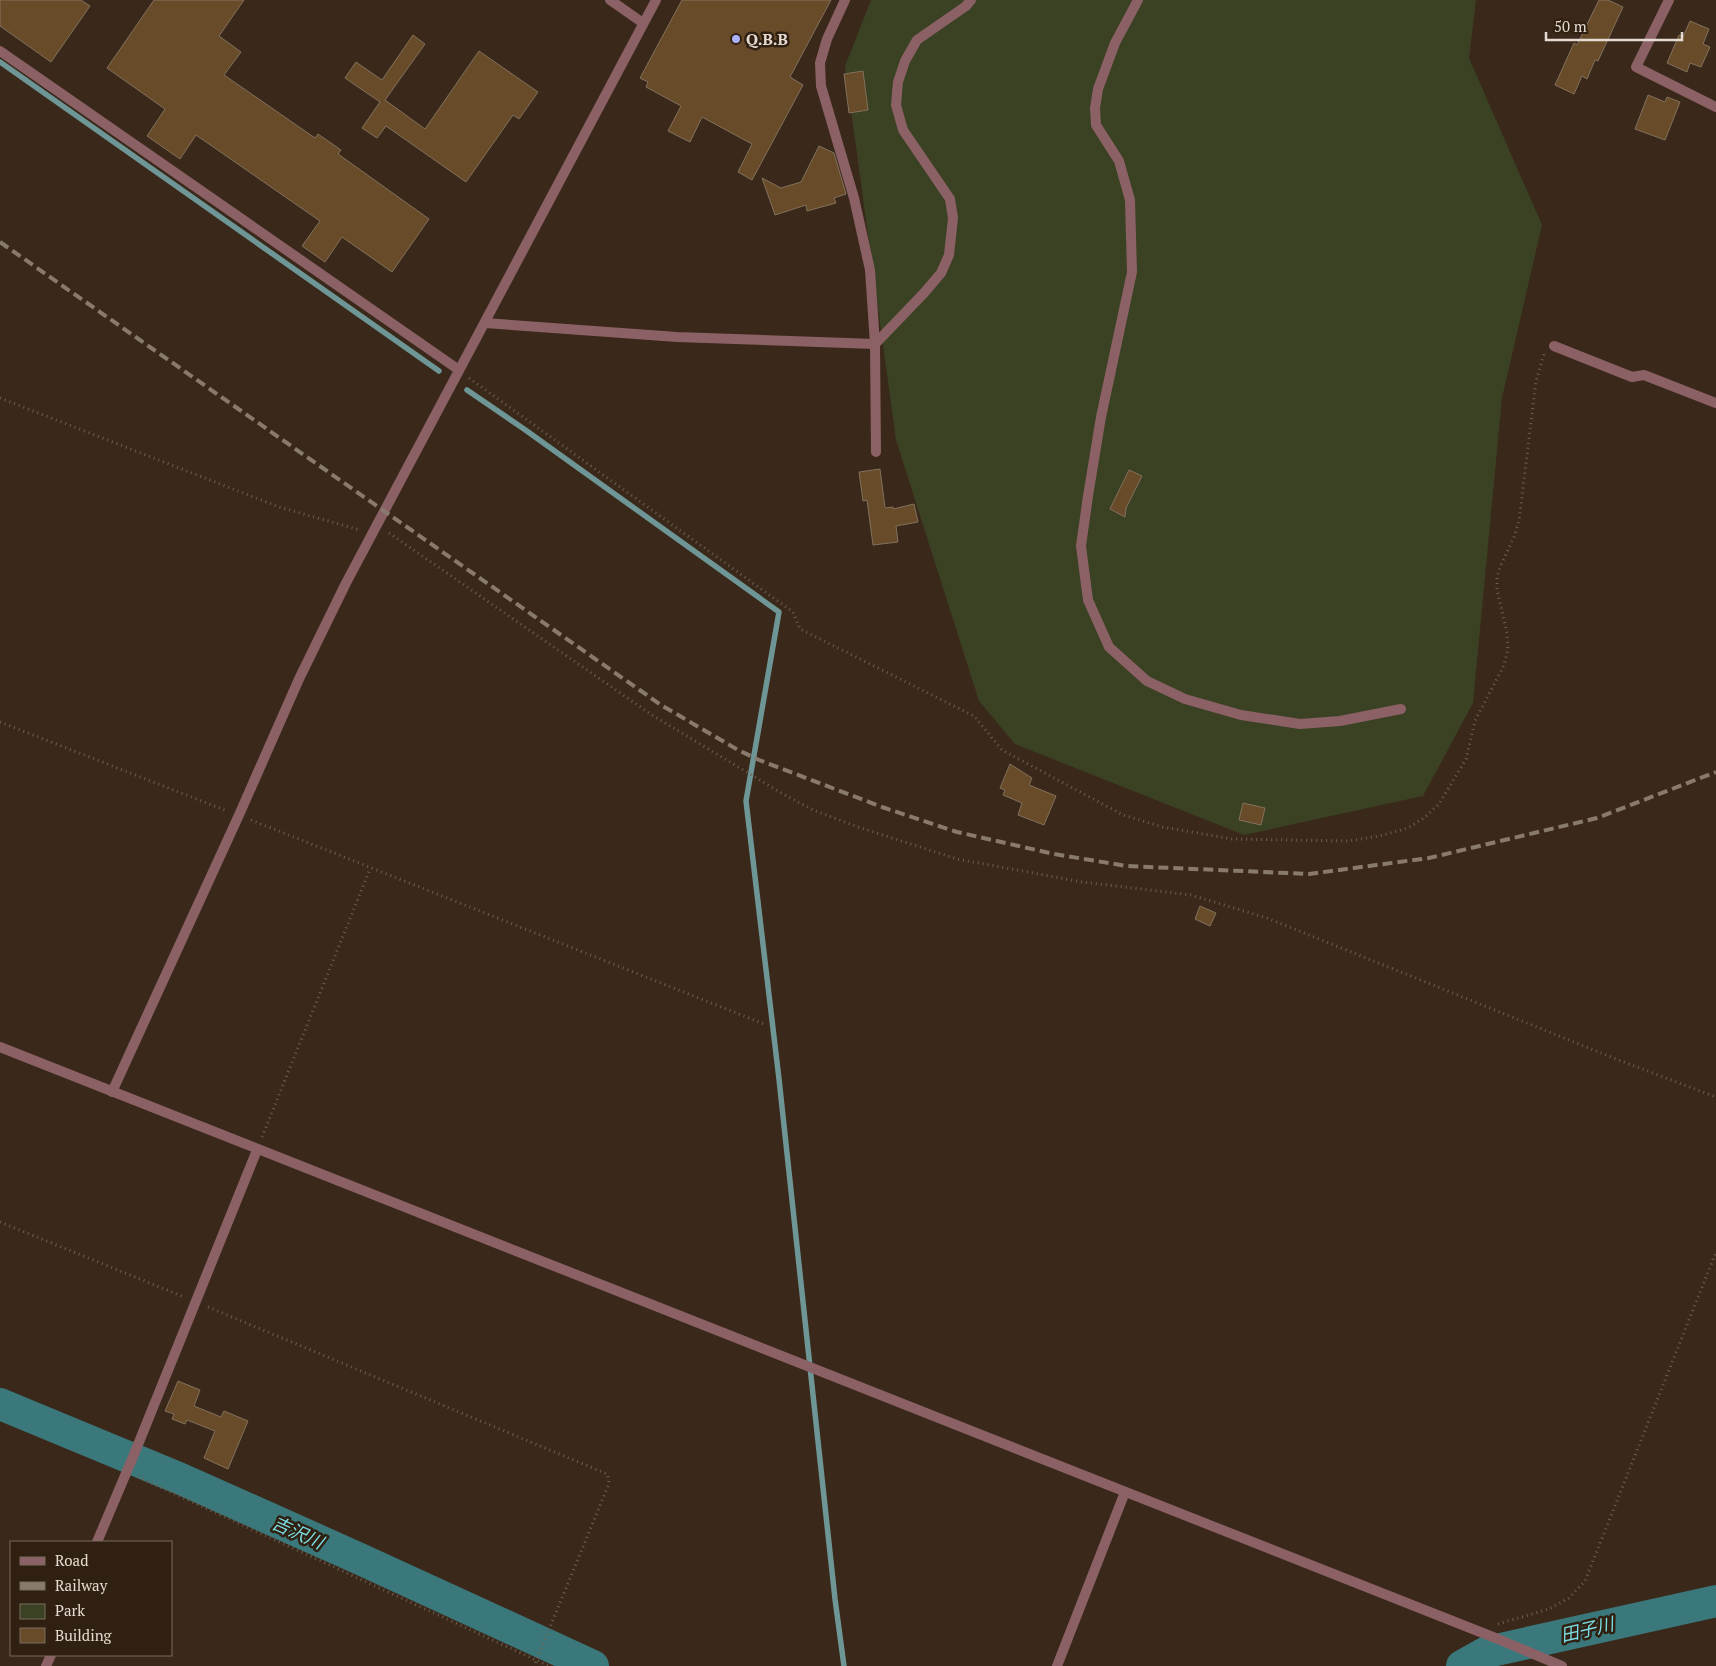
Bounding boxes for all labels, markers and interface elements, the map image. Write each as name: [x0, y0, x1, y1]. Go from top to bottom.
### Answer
scale bar: [1546, 10, 1682, 42]
text: 50 m: [1554, 16, 1587, 36]
place label: Q.B.B: [746, 28, 788, 50]
marker: Q.B.B: [730, 33, 742, 45]
water label: 吉沢川: [268, 1510, 329, 1555]
legend: [10, 1541, 172, 1656]
text: Road: [55, 1550, 88, 1570]
text: Railway: [55, 1575, 108, 1595]
text: Park: [55, 1600, 85, 1620]
water label: 田子川: [1558, 1611, 1618, 1647]
text: Building: [55, 1625, 113, 1645]

